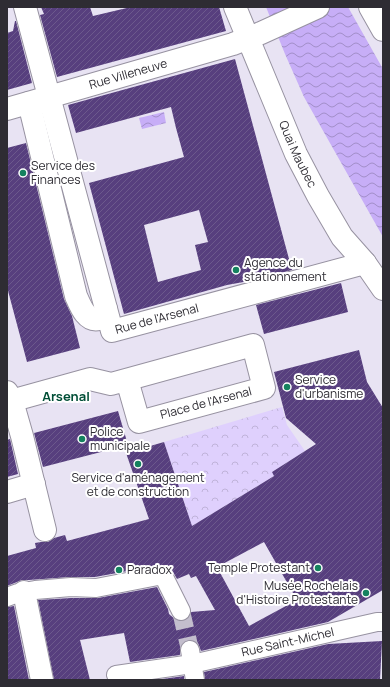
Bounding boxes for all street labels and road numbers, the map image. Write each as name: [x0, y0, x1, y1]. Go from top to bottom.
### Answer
street label: Rue Villeneuve: [87, 54, 169, 93]
street label: Quai Maubec: [275, 118, 321, 191]
street label: Rue de l'Arsenal: [113, 299, 200, 338]
street label: Place de l'Arsenal: [158, 382, 254, 423]
street label: Rue Saint-Michel: [240, 623, 336, 661]

